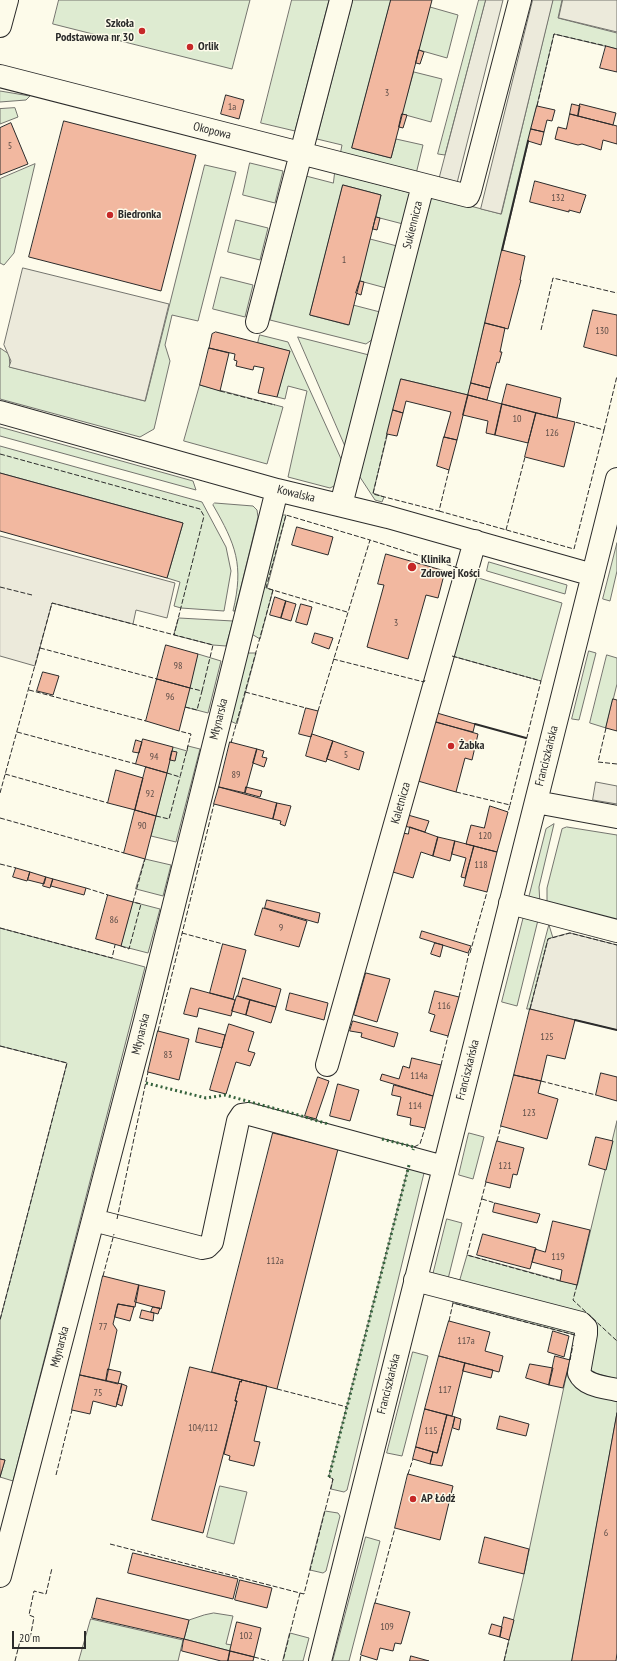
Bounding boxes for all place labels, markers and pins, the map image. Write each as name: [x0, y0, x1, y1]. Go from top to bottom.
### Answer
place label: Szkoła Podstawowa nr 30: [56, 17, 134, 45]
marker: Szkoła Podstawowa nr 30: [137, 26, 147, 36]
place label: Orlik: [198, 40, 219, 54]
marker: Orlik: [185, 42, 195, 52]
place label: Biedronka: [118, 208, 161, 222]
marker: Biedronka: [105, 210, 115, 220]
place label: Klinika Zdrowej Kości: [421, 553, 480, 581]
marker: Klinika Zdrowej Kości: [406, 561, 418, 573]
place label: Żabka: [459, 739, 484, 753]
marker: Żabka: [446, 741, 456, 751]
place label: AP Łódź: [421, 1492, 455, 1506]
marker: AP Łódź: [408, 1494, 418, 1504]

